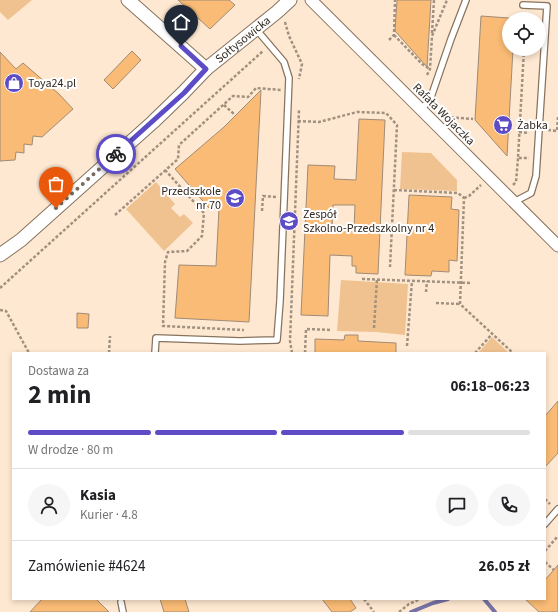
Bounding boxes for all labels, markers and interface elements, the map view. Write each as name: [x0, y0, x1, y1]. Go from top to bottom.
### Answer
pin: [164, 5, 198, 46]
icon: home: [170, 11, 192, 33]
street label: Sołtysowicka: [212, 12, 274, 67]
map controls: [502, 12, 546, 56]
button: locate: [502, 12, 546, 56]
shop icon: Toya24.pl: [3, 72, 25, 94]
place label: Toya24.pl: [28, 75, 76, 92]
street label: Rafała Wojaczka: [409, 80, 478, 149]
supermarket icon: Żabka: [492, 114, 514, 136]
place label: Żabka: [517, 117, 548, 134]
courier: [96, 134, 136, 174]
icon: bike: [105, 143, 127, 165]
pin: [39, 167, 73, 208]
icon: bag: [45, 173, 67, 195]
place label: Przedszkole nr 70: [161, 183, 221, 214]
school or university icon: Przedszkole nr 70: [224, 187, 246, 209]
place label: Zespół Szkolno-Przedszkolny nr 4: [303, 206, 434, 237]
school or university icon: Zespół Szkolno-Przedszkolny nr 4: [278, 210, 300, 232]
text: Dostawa za: [28, 362, 89, 380]
text: 2 min: [28, 376, 91, 413]
text: 06:18–06:23: [450, 376, 530, 397]
text: W drodze · 80 m: [28, 441, 113, 459]
button: person: [28, 484, 70, 526]
button: chat: [436, 484, 478, 526]
button: phone: [488, 484, 530, 526]
text: Kasia: [80, 485, 116, 506]
text: Kurier · 4.8: [80, 506, 138, 524]
text: Zamówienie #4624: [28, 556, 145, 577]
text: 26.05 zł: [479, 556, 530, 577]

